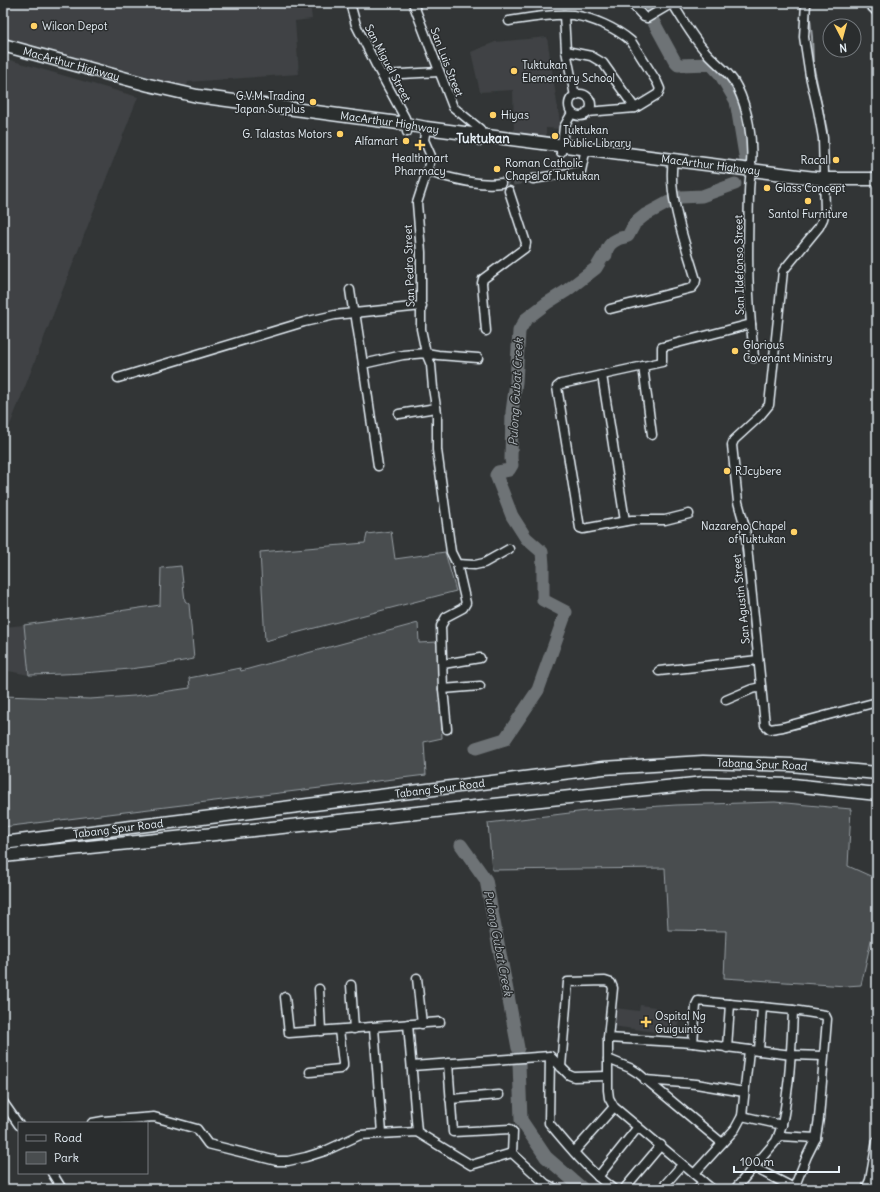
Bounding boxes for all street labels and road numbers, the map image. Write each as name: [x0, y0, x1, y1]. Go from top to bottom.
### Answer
street label: San Miguel Street: [362, 22, 414, 104]
street label: San Luis Street: [427, 25, 467, 99]
street label: MacArthur Highway: [22, 44, 121, 84]
street label: MacArthur Highway: [339, 108, 440, 137]
street label: MacArthur Highway: [660, 151, 761, 178]
street label: San Ildefonso Street: [731, 215, 747, 315]
street label: San Pedro Street: [401, 224, 417, 307]
street label: San Agustin Street: [729, 553, 753, 645]
street label: Tabang Spur Road: [717, 755, 809, 774]
street label: Tabang Spur Road: [394, 776, 486, 801]
street label: Tabang Spur Road: [72, 816, 164, 841]

